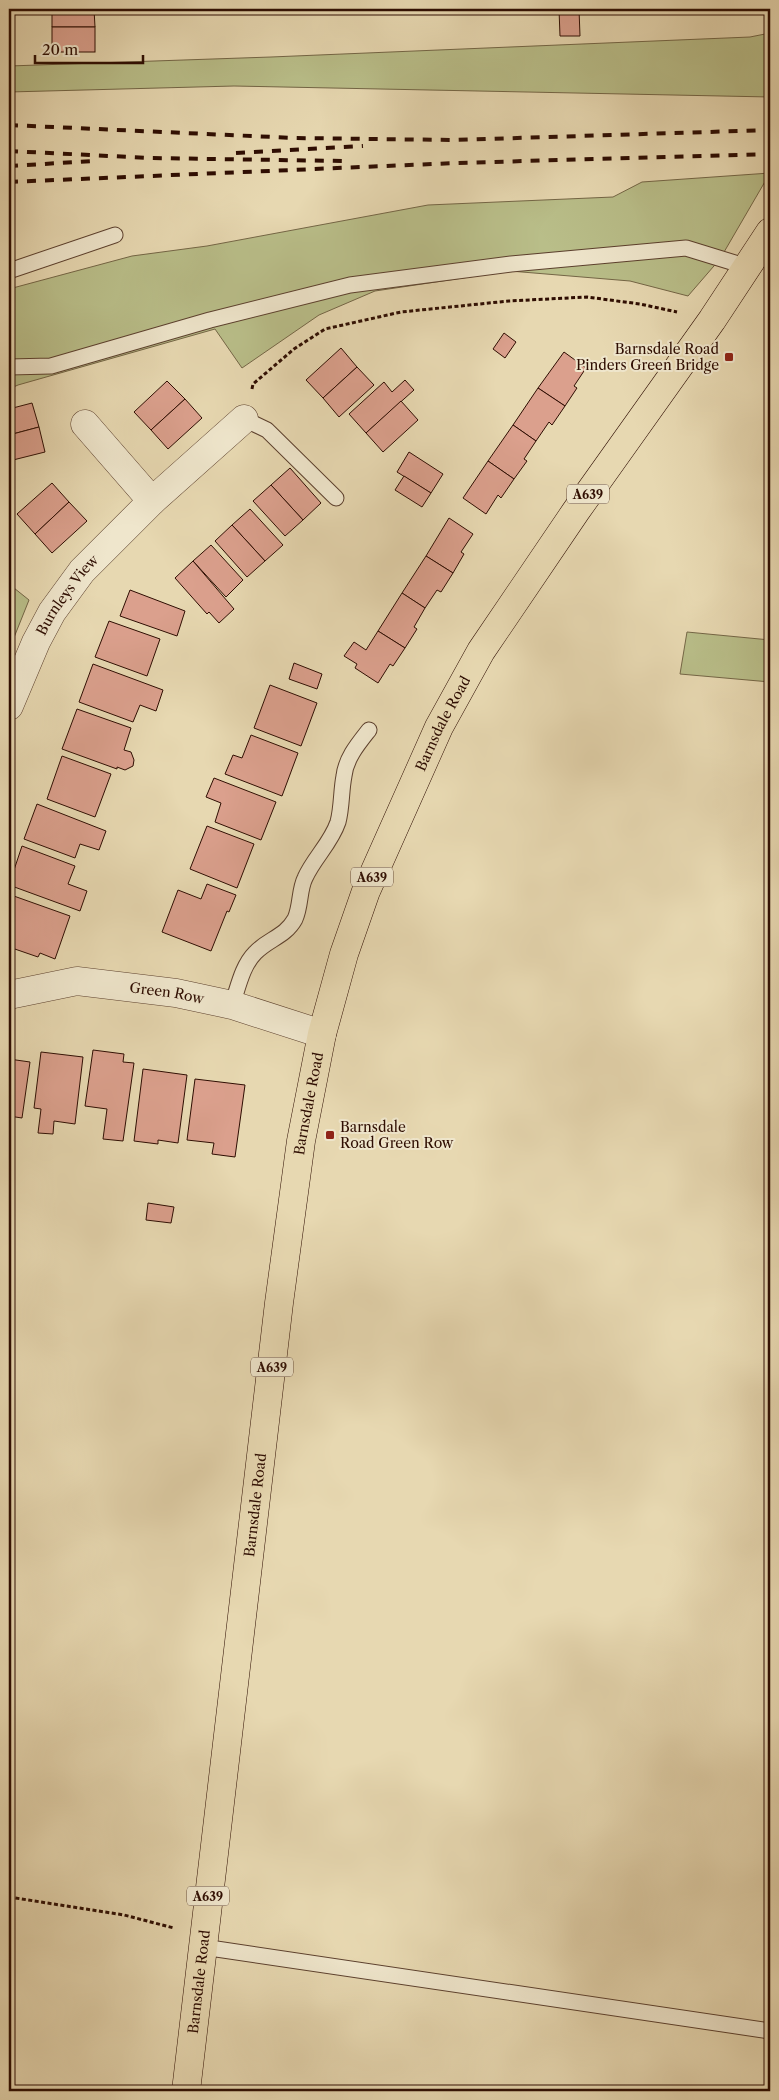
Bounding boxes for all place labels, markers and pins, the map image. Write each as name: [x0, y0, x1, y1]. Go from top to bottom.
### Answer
place label: Barnsdale Road Pinders Green Bridge: [576, 340, 719, 374]
marker: Barnsdale Road Pinders Green Bridge: [723, 351, 735, 363]
place label: Barnsdale Road Green Row: [340, 1118, 454, 1152]
marker: Barnsdale Road Green Row: [324, 1129, 336, 1141]

